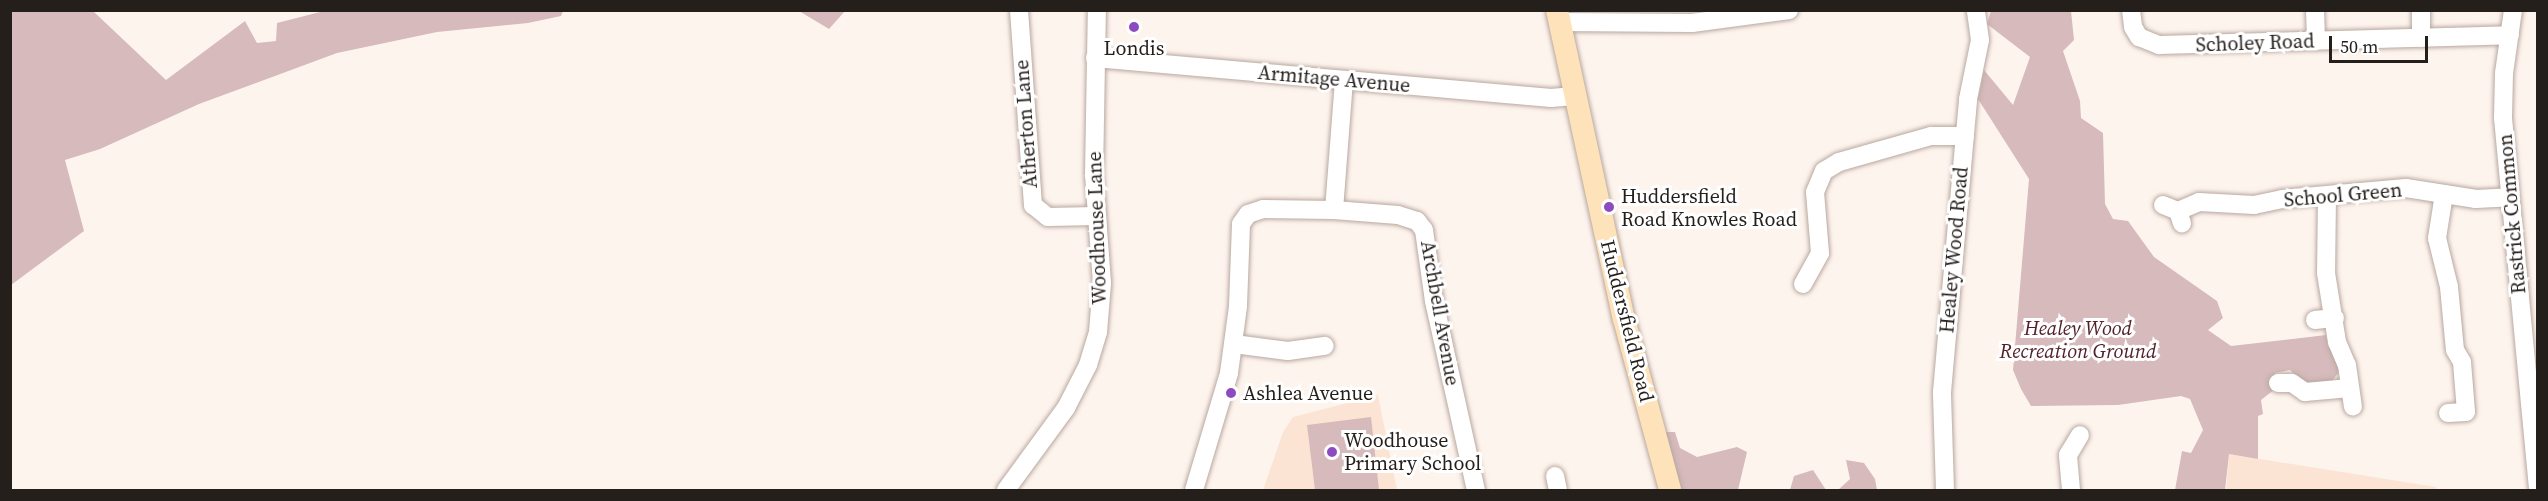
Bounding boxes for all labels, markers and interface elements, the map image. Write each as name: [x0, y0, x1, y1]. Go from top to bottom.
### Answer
marker: Londis: [1127, 20, 1141, 34]
scale bar: [2332, 24, 2431, 62]
street label: Scholey Road: [2195, 29, 2315, 57]
text: 50 m: [2340, 34, 2378, 59]
place label: Londis: [1104, 36, 1164, 60]
street label: Atherton Lane: [1010, 59, 1042, 189]
street label: Armitage Avenue: [1257, 60, 1411, 98]
street label: Rastrick Common: [2493, 133, 2531, 295]
street label: Woodhouse Lane: [1082, 151, 1112, 305]
street label: Healey Wood Road: [1935, 166, 1973, 334]
street label: School Green: [2283, 178, 2403, 212]
place label: Huddersfield Road Knowles Road: [1621, 184, 1797, 231]
marker: Huddersfield Road Knowles Road: [1602, 200, 1616, 214]
street label: Huddersfield Road: [1595, 238, 1659, 404]
street label: Archbell Avenue: [1415, 239, 1465, 387]
park label: Healey Wood Recreation Ground: [2000, 317, 2156, 364]
place label: Ashlea Avenue: [1243, 381, 1373, 405]
marker: Ashlea Avenue: [1224, 386, 1238, 400]
place label: Woodhouse Primary School: [1344, 428, 1481, 475]
marker: Woodhouse Primary School: [1325, 445, 1339, 459]

